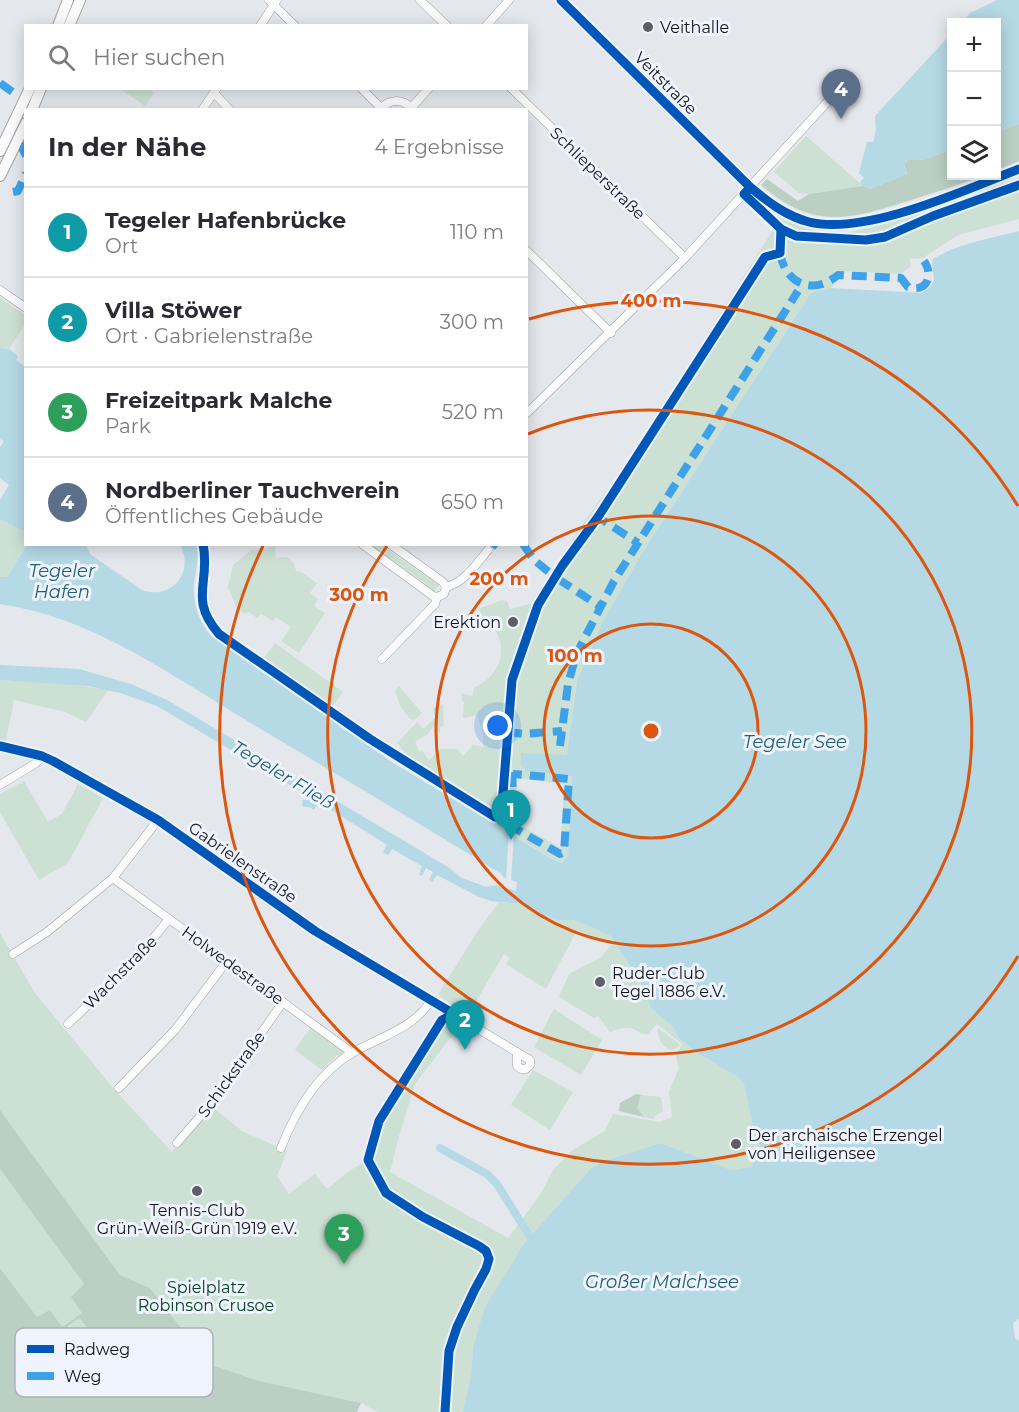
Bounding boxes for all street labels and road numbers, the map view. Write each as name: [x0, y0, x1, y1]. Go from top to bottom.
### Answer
street label: Veitstraße: [630, 48, 701, 119]
street label: Schlieperstraße: [546, 123, 649, 223]
street label: Gabrielenstraße: [185, 818, 300, 907]
street label: Holwedestraße: [178, 922, 287, 1009]
street label: Wachstraße: [80, 932, 161, 1013]
street label: Schickstraße: [194, 1027, 269, 1121]

